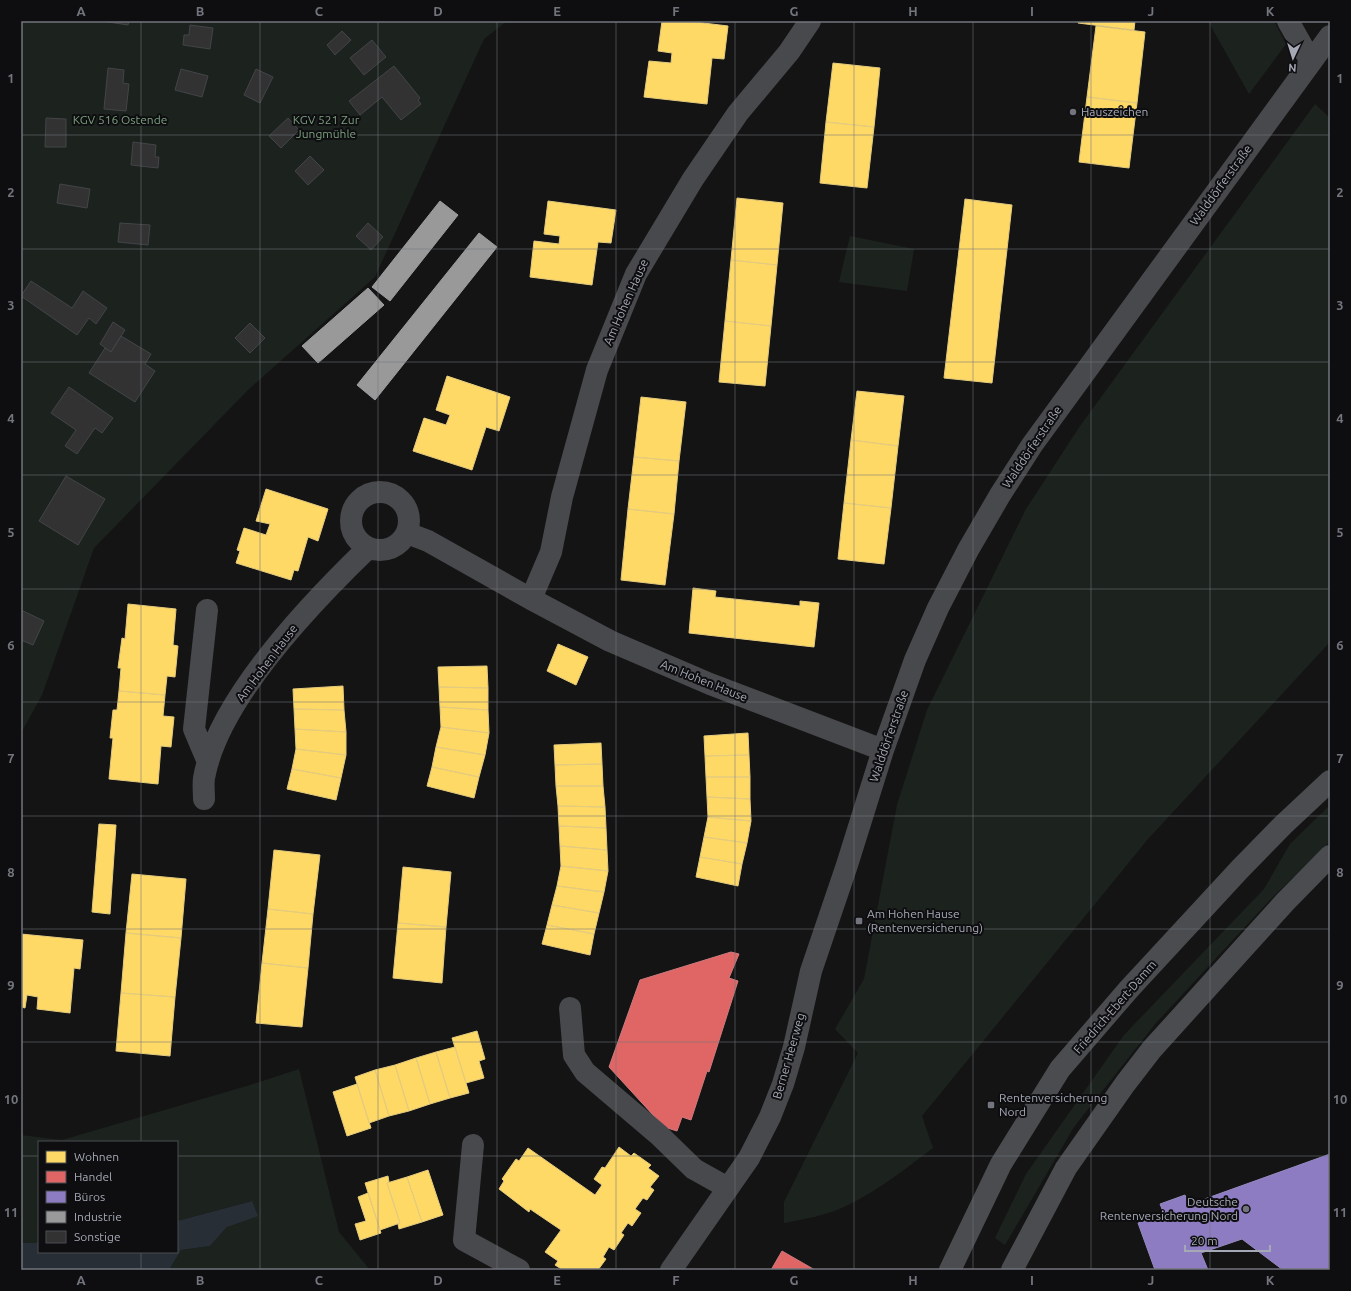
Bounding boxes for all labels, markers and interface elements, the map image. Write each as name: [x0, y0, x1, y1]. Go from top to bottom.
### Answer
text: A: [76, 4, 86, 18]
text: B: [196, 4, 205, 18]
text: C: [315, 4, 324, 18]
text: D: [433, 4, 443, 18]
text: E: [553, 4, 561, 18]
text: F: [672, 4, 680, 18]
text: G: [790, 4, 799, 18]
text: H: [908, 4, 918, 18]
text: I: [1030, 4, 1034, 18]
text: J: [1148, 4, 1154, 18]
text: K: [1266, 4, 1275, 18]
north arrow: [1273, 38, 1313, 78]
text: N: [1288, 62, 1297, 74]
text: 1: [7, 71, 15, 85]
text: 1: [1336, 71, 1344, 85]
place label: Hauszeichen: [1081, 105, 1148, 118]
marker: Hauszeichen: [1068, 107, 1078, 117]
park label: KGV 516 Ostende: [73, 113, 167, 126]
park label: KGV 521 Zur Jungmühle: [293, 113, 360, 140]
street label: Walddörferstraße: [1187, 142, 1254, 227]
text: 2: [7, 185, 15, 199]
text: 2: [1336, 185, 1344, 199]
street label: Am Hohen Hause: [601, 257, 650, 347]
text: 3: [7, 298, 15, 312]
text: 3: [1336, 298, 1344, 312]
street label: Walddörferstraße: [999, 403, 1064, 490]
text: 4: [7, 411, 15, 425]
text: 4: [1336, 411, 1344, 425]
text: 5: [7, 525, 15, 539]
text: 5: [1336, 525, 1344, 539]
street label: Am Hohen Hause: [234, 622, 300, 704]
text: 6: [7, 638, 15, 652]
text: 6: [1336, 638, 1344, 652]
street label: Am Hohen Hause: [659, 657, 750, 704]
street label: Walddörferstraße: [867, 688, 910, 783]
text: 7: [7, 751, 15, 765]
text: 7: [1336, 751, 1344, 765]
text: 8: [7, 865, 15, 879]
text: 8: [1336, 865, 1344, 879]
place label: Am Hohen Hause (Rentenversicherung): [867, 907, 983, 935]
marker: Am Hohen Hause (Rentenversicherung): [854, 916, 864, 926]
street label: Friedrich-Ebert-Damm: [1071, 958, 1158, 1056]
text: 9: [7, 978, 15, 992]
text: 9: [1336, 978, 1344, 992]
street label: Berner Heerweg: [770, 1011, 807, 1100]
place label: Rentenversicherung Nord: [999, 1091, 1107, 1118]
text: 10: [4, 1092, 18, 1106]
text: 10: [1333, 1092, 1347, 1106]
marker: Rentenversicherung Nord: [986, 1100, 996, 1110]
legend: [38, 1141, 178, 1253]
text: Wohnen: [74, 1150, 119, 1163]
text: Handel: [74, 1170, 112, 1183]
text: Büros: [74, 1190, 105, 1203]
place label: Deutsche Rentenversicherung Nord: [1100, 1195, 1238, 1222]
marker: Deutsche Rentenversicherung Nord: [1241, 1204, 1251, 1214]
text: 11: [4, 1205, 18, 1219]
text: 11: [1333, 1205, 1347, 1219]
text: Industrie: [74, 1210, 122, 1223]
scale bar: [1185, 1227, 1270, 1253]
text: Sonstige: [74, 1230, 121, 1243]
text: 20 m: [1191, 1234, 1218, 1247]
text: A: [76, 1273, 86, 1287]
text: B: [196, 1273, 205, 1287]
text: C: [315, 1273, 324, 1287]
text: D: [433, 1273, 443, 1287]
text: E: [553, 1273, 561, 1287]
text: F: [672, 1273, 680, 1287]
text: G: [790, 1273, 799, 1287]
text: H: [908, 1273, 918, 1287]
text: I: [1030, 1273, 1034, 1287]
text: J: [1148, 1273, 1154, 1287]
text: K: [1266, 1273, 1275, 1287]

